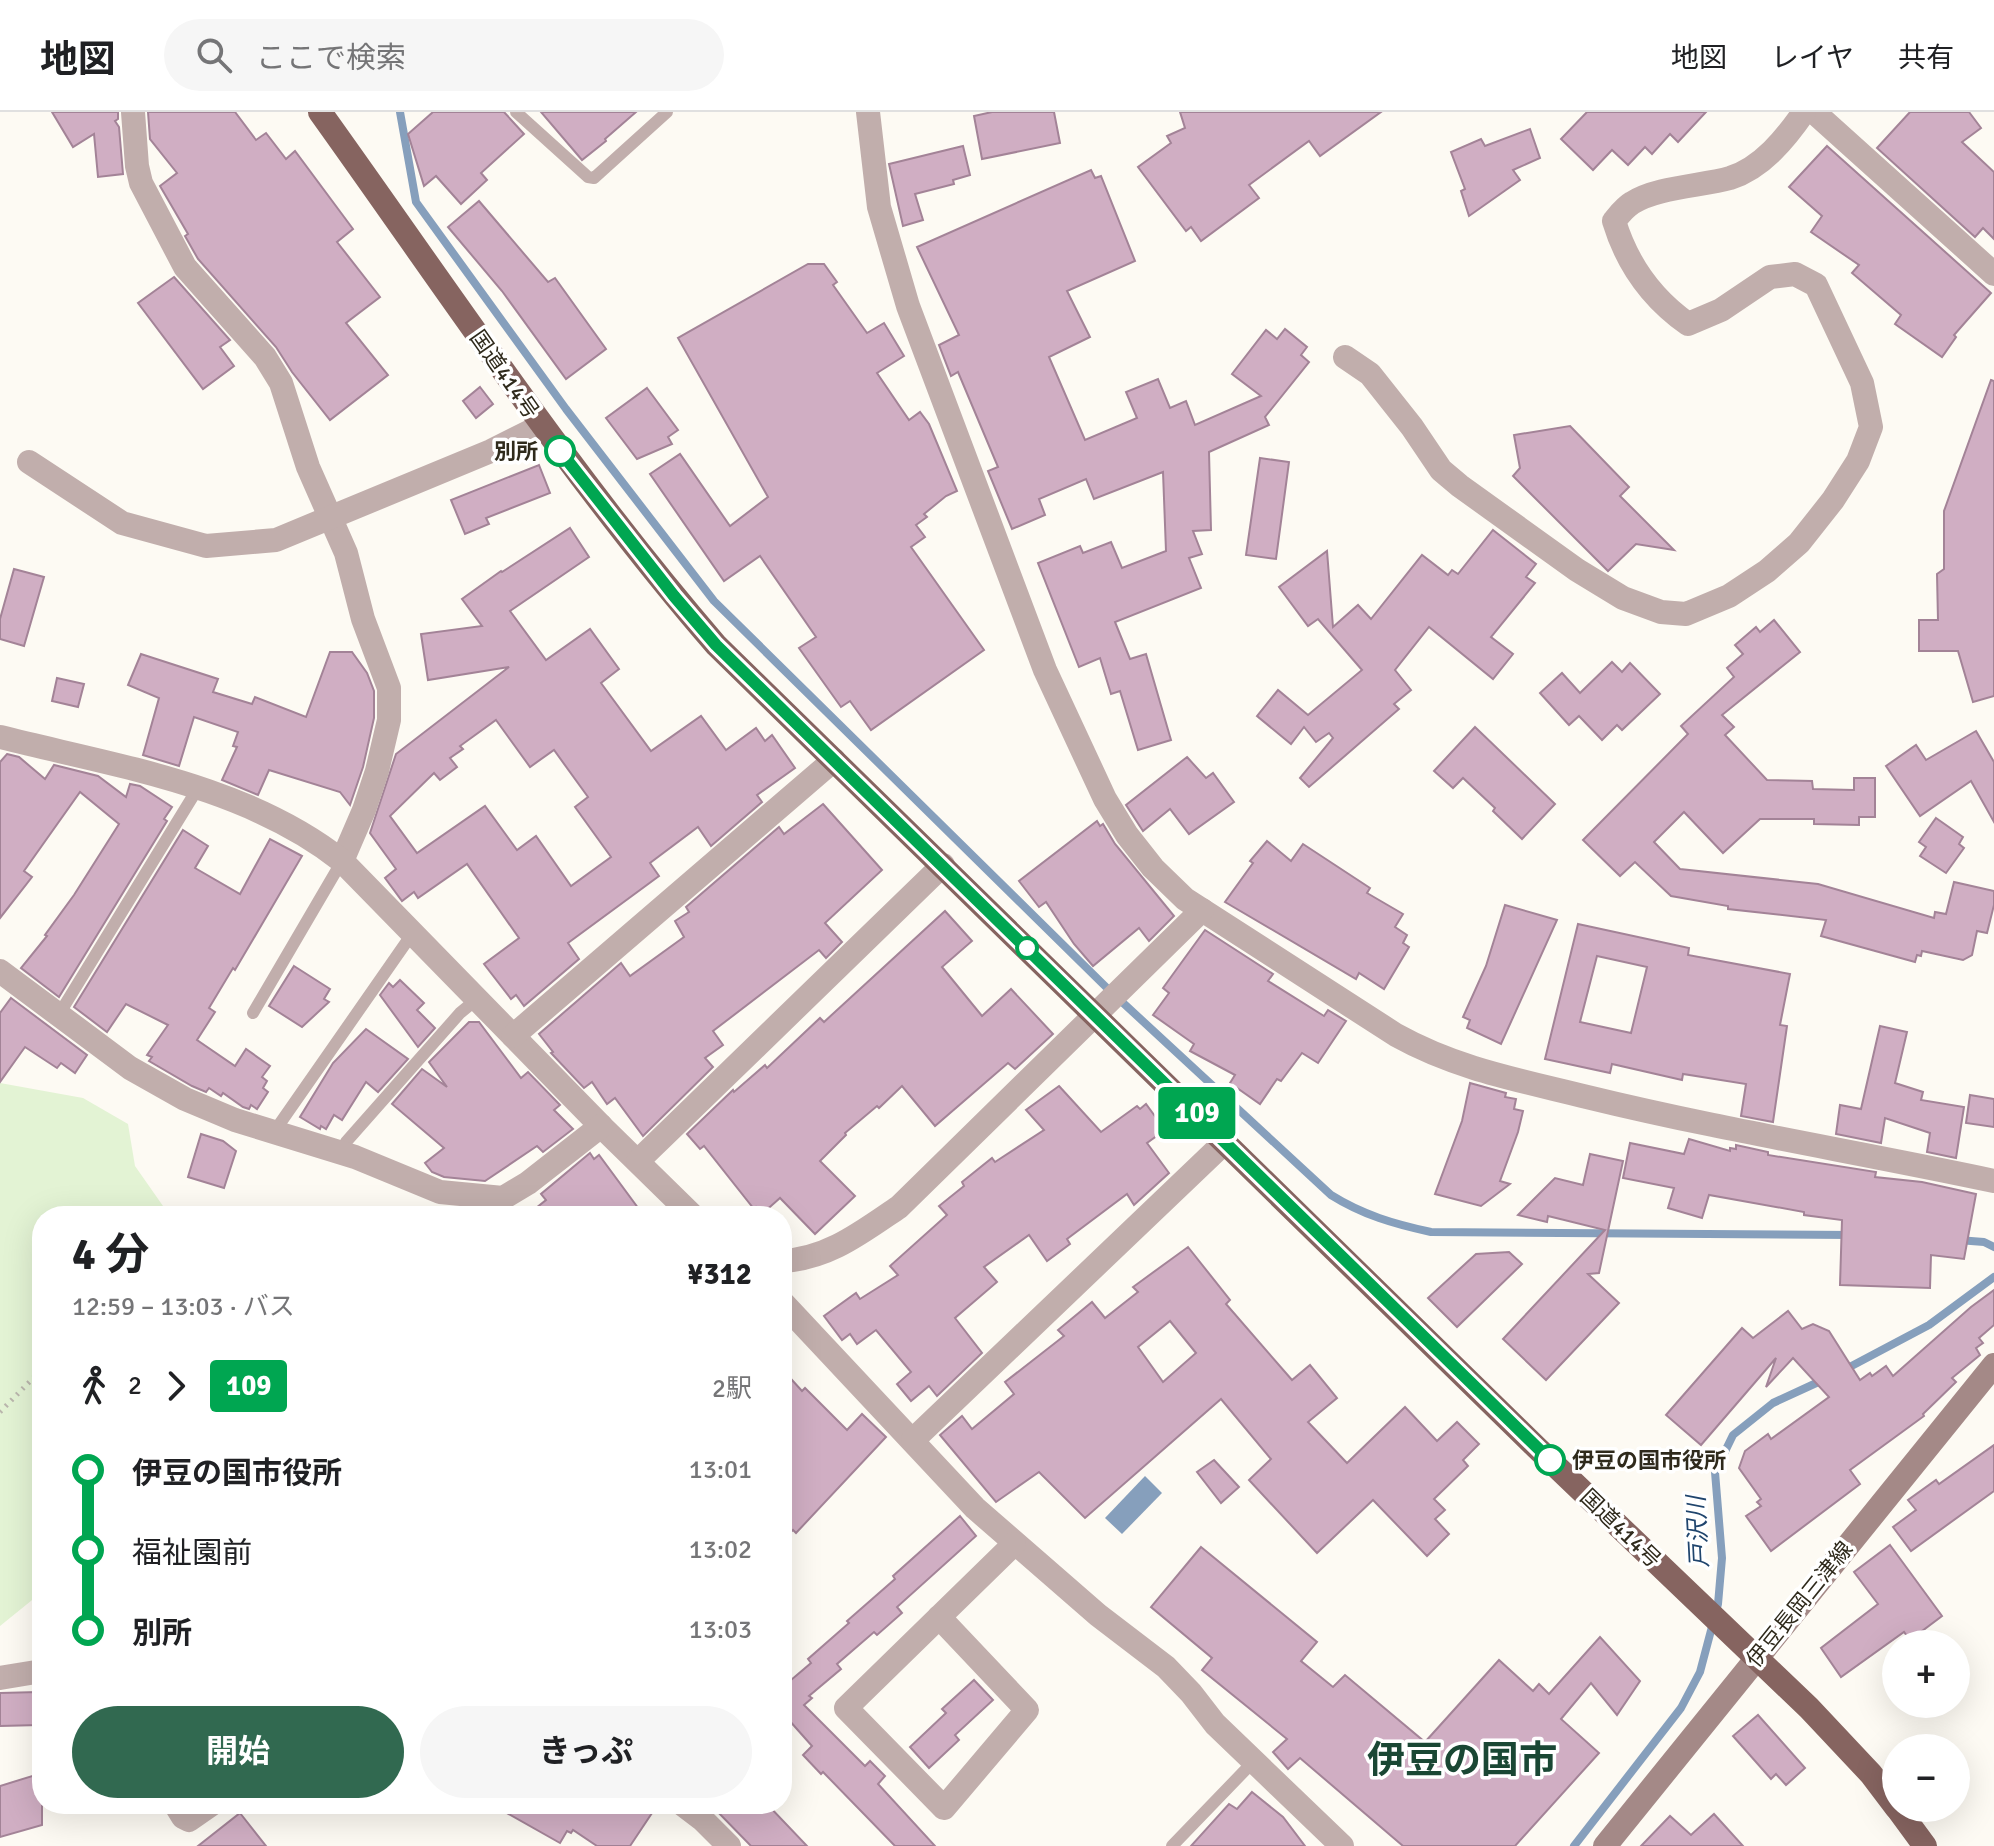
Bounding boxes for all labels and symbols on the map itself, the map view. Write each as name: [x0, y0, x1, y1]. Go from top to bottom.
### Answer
street label: 国道414号: [464, 325, 545, 424]
marker: 別所: [545, 436, 575, 466]
place label: 別所: [494, 438, 538, 465]
unlabelled marker: [1016, 937, 1038, 959]
line badge: 109: [1151, 1087, 1243, 1139]
marker: 伊豆の国市役所: [1535, 1445, 1565, 1475]
place label: 伊豆の国市役所: [1572, 1447, 1726, 1474]
street label: 国道414号: [1575, 1483, 1667, 1573]
water label: 戸沢川: [1681, 1492, 1715, 1569]
street label: 伊豆長岡三津線: [1740, 1536, 1858, 1673]
district label: 伊豆の国市: [1367, 1737, 1557, 1784]

